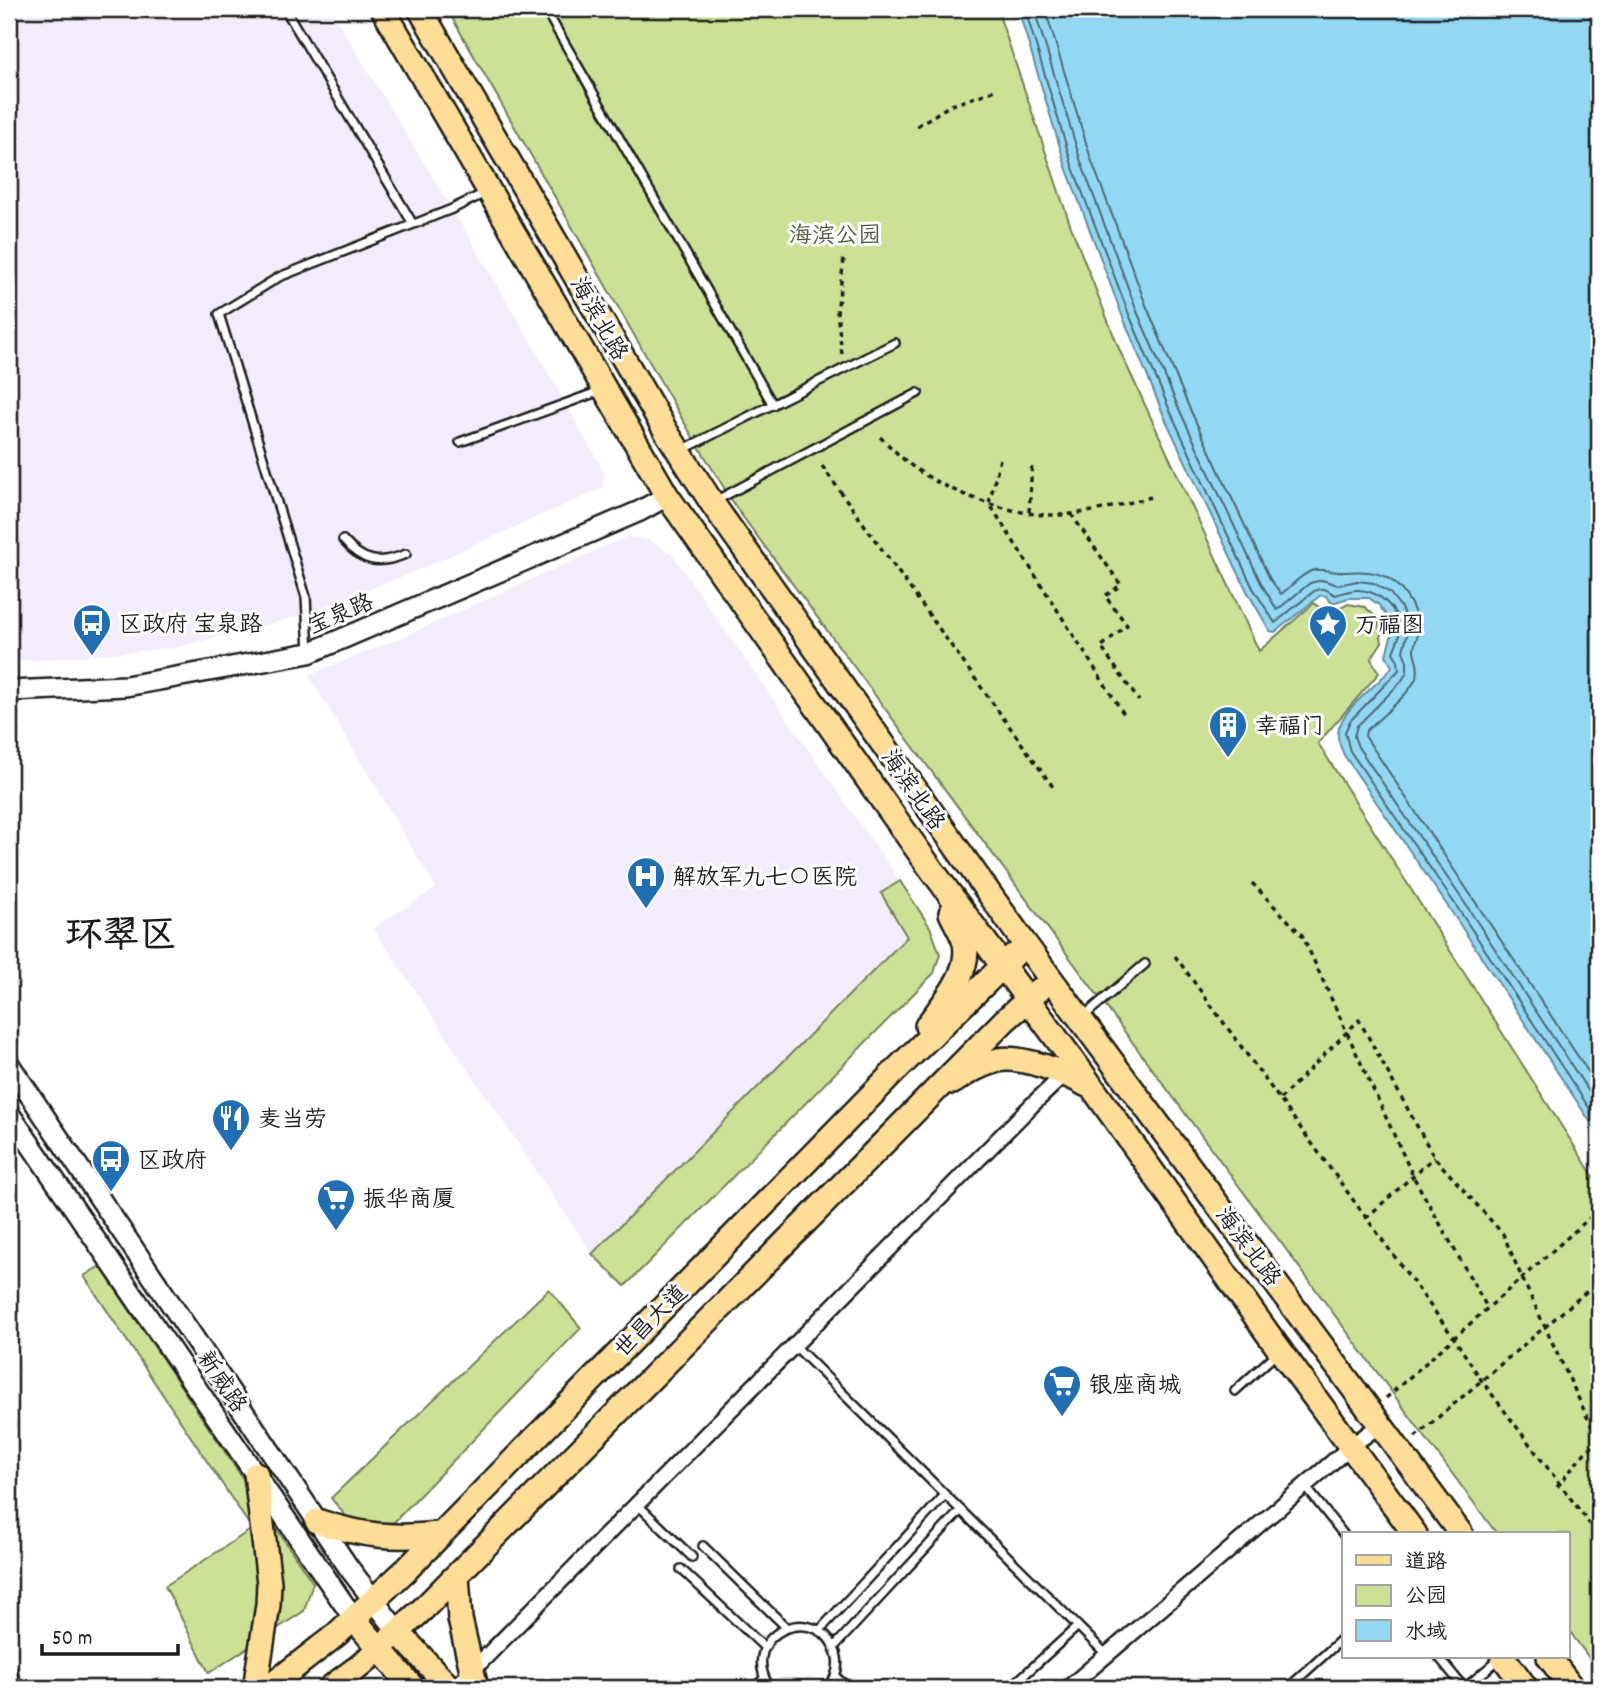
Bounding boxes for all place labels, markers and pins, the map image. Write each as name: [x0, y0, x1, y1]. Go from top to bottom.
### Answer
bus stop icon: 区政府 宝泉路: [71, 602, 113, 657]
place icon: 万福图: [1307, 603, 1349, 658]
place label: 区政府 宝泉路: [119, 610, 262, 643]
place label: 万福图: [1355, 611, 1424, 644]
building icon: 幸福门: [1207, 704, 1249, 759]
place label: 幸福门: [1255, 712, 1324, 745]
hospital icon: 解放军九七〇医院: [625, 855, 667, 910]
place label: 解放军九七〇医院: [673, 863, 857, 896]
restaurant icon: 麦当劳: [210, 1097, 252, 1152]
place label: 麦当劳: [258, 1105, 327, 1138]
bus stop icon: 区政府: [90, 1138, 132, 1193]
place label: 区政府: [138, 1146, 207, 1179]
supermarket icon: 振华商厦: [315, 1177, 357, 1232]
place label: 振华商厦: [363, 1185, 455, 1218]
supermarket icon: 银座商城: [1041, 1363, 1083, 1418]
place label: 银座商城: [1089, 1371, 1181, 1404]

